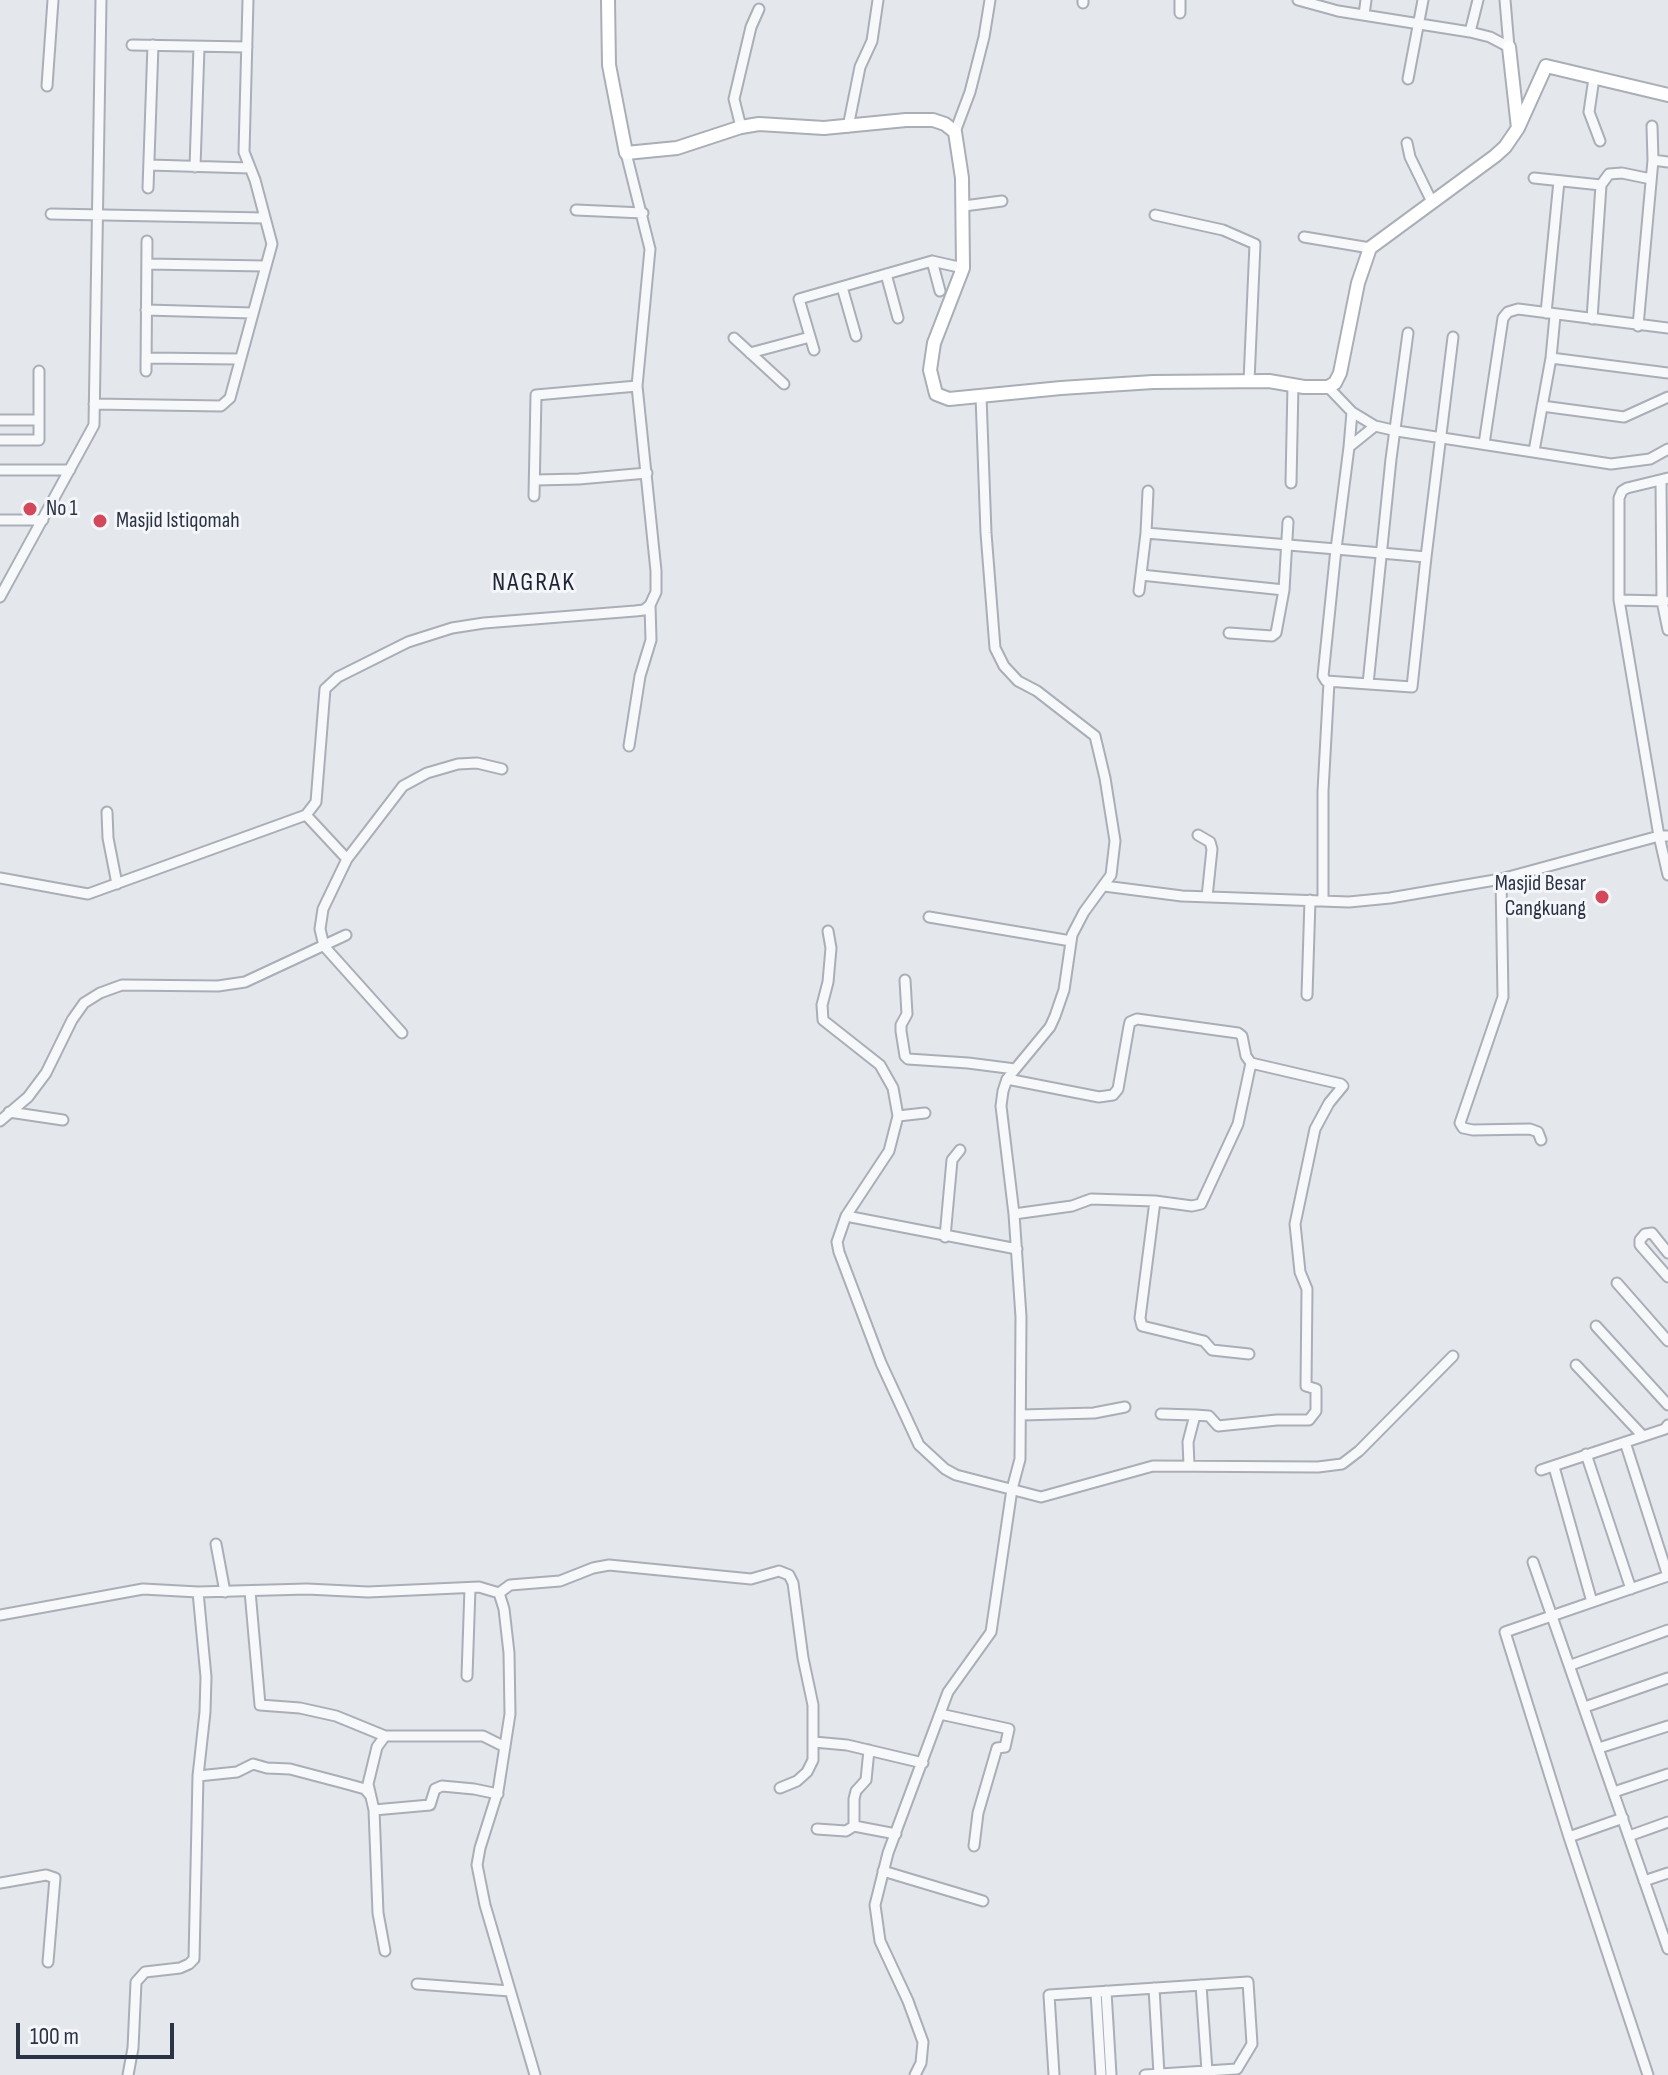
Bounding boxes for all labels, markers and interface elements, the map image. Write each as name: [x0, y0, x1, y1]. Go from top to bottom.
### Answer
place label: No 1: [46, 496, 78, 522]
marker: No 1: [21, 500, 39, 518]
place label: Masjid Istiqomah: [116, 508, 240, 534]
marker: Masjid Istiqomah: [91, 512, 109, 530]
district label: NAGRAK: [492, 567, 576, 599]
place label: Masjid Besar Cangkuang: [1495, 871, 1586, 922]
marker: Masjid Besar Cangkuang: [1593, 888, 1611, 906]
scale bar: [20, 2007, 178, 2057]
text: 100 m: [30, 2022, 79, 2051]

